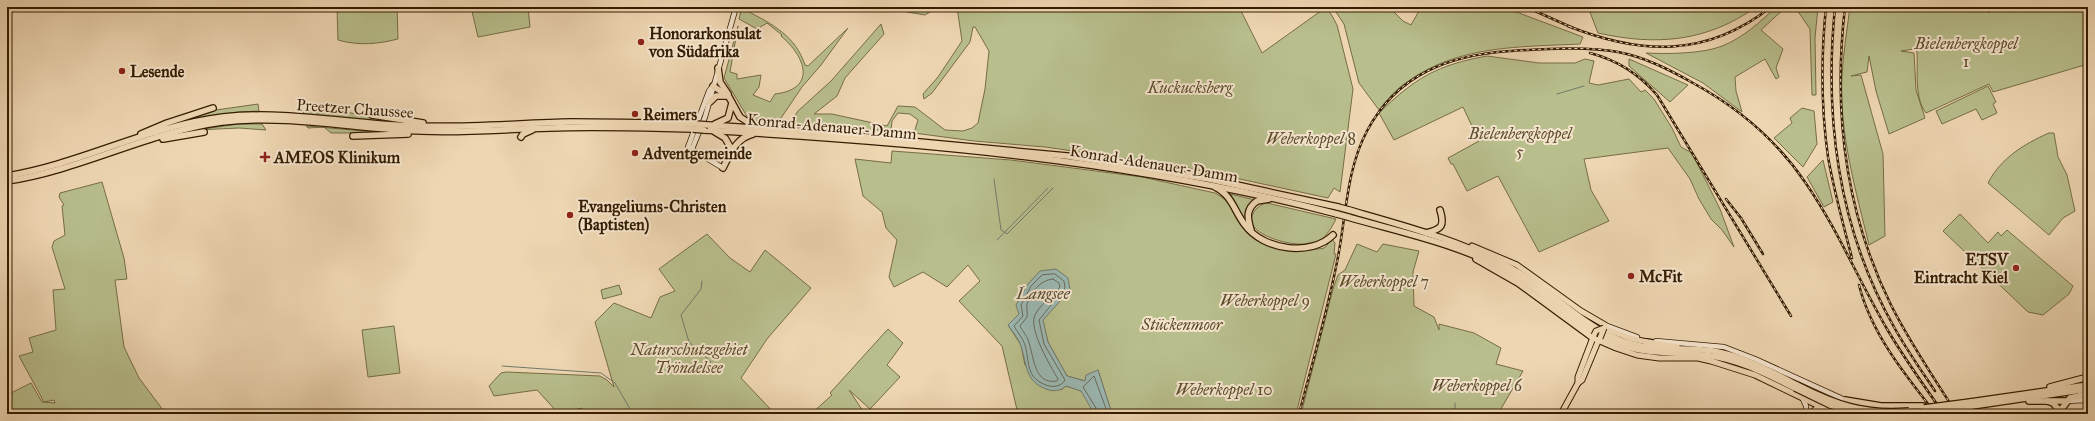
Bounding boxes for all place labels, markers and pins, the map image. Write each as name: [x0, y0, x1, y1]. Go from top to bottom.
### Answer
place label: Honorarkonsulat von Südafrika: [648, 24, 762, 61]
marker: Honorarkonsulat von Südafrika: [636, 37, 646, 47]
place label: Lesende: [130, 62, 185, 81]
marker: Lesende: [117, 66, 127, 76]
place label: Reimers: [643, 105, 697, 124]
marker: Reimers: [630, 109, 640, 119]
place label: Adventgemeinde: [642, 144, 752, 164]
place label: AMEOS Klinikum: [273, 148, 401, 167]
marker: Adventgemeinde: [630, 148, 640, 158]
marker: AMEOS Klinikum: [259, 151, 271, 163]
place label: Evangeliums-Christen (Baptisten): [578, 197, 727, 235]
marker: Evangeliums-Christen (Baptisten): [565, 210, 575, 220]
place label: ETSV Eintracht Kiel: [1914, 250, 2009, 287]
marker: ETSV Eintracht Kiel: [2011, 263, 2021, 273]
place label: McFit: [1639, 267, 1683, 286]
marker: McFit: [1626, 271, 1636, 281]

